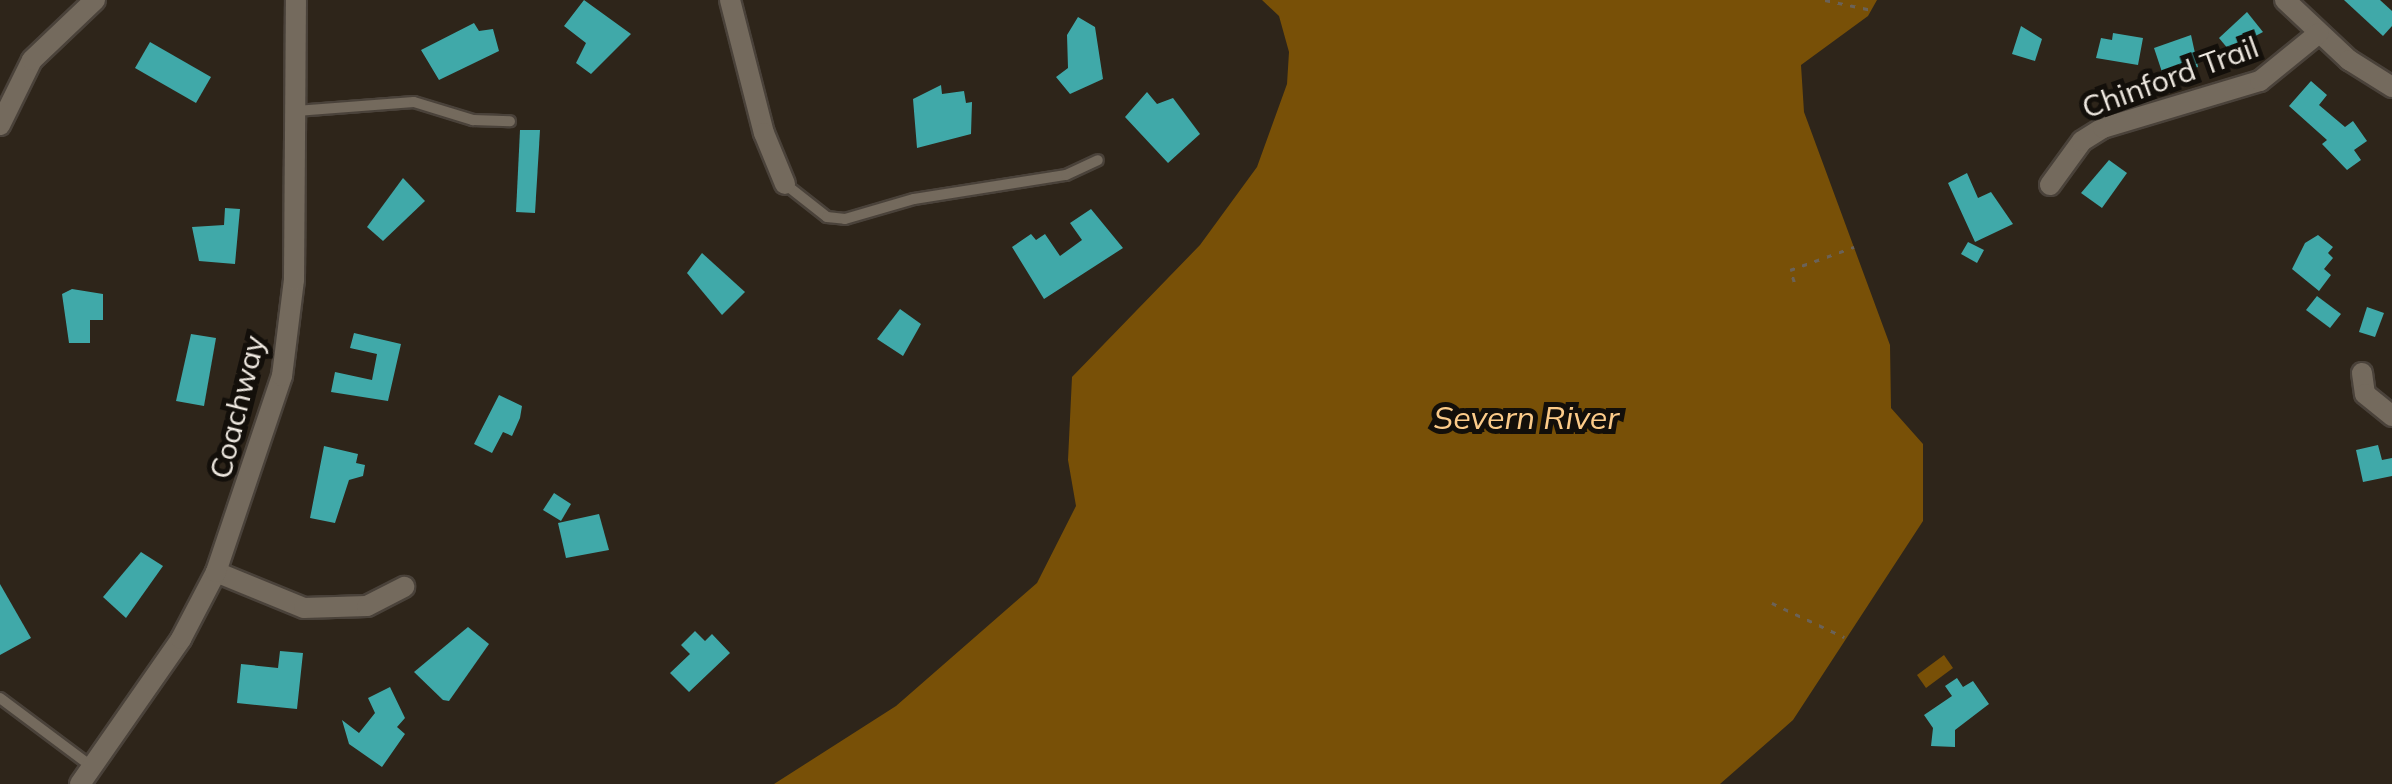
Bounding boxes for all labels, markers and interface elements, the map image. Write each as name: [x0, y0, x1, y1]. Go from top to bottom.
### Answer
street label: Chinford Trail: [2077, 28, 2263, 126]
street label: Coachway: [202, 332, 272, 482]
water label: Severn River: [1433, 398, 1619, 436]

